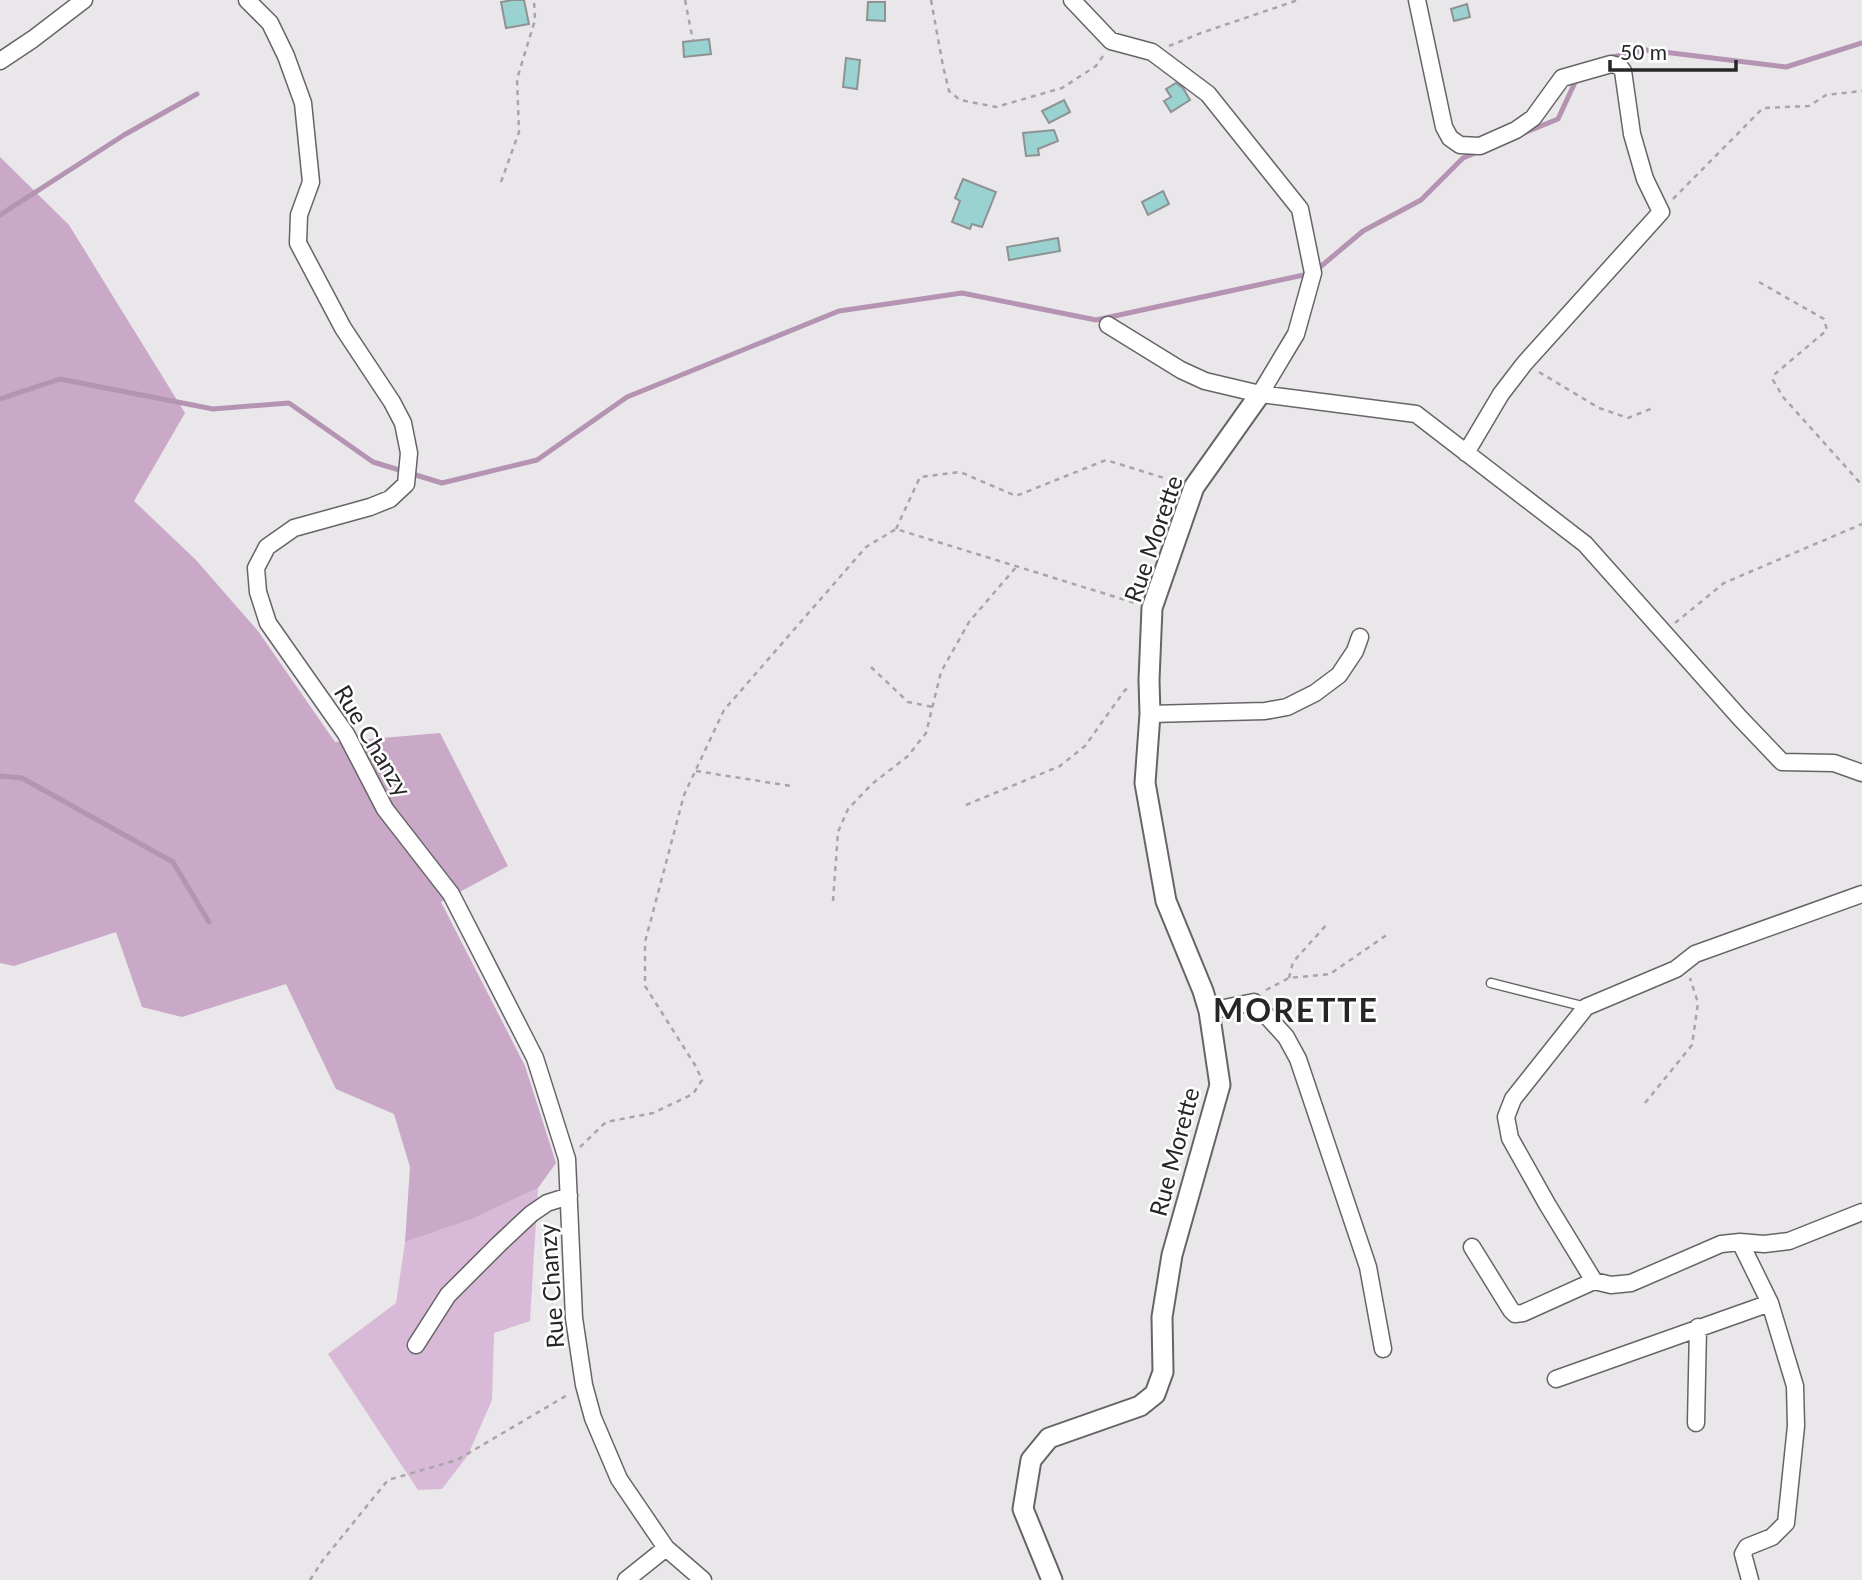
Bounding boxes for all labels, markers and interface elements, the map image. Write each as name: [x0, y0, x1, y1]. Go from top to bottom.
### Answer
scale bar: [1610, 28, 1736, 72]
text: 50 m: [1620, 39, 1667, 64]
street label: Rue Morette: [1117, 471, 1188, 606]
street label: Rue Chanzy: [329, 679, 418, 802]
district label: MORETTE: [1213, 990, 1379, 1029]
street label: Rue Morette: [1142, 1084, 1205, 1219]
street label: Rue Chanzy: [532, 1222, 569, 1349]

